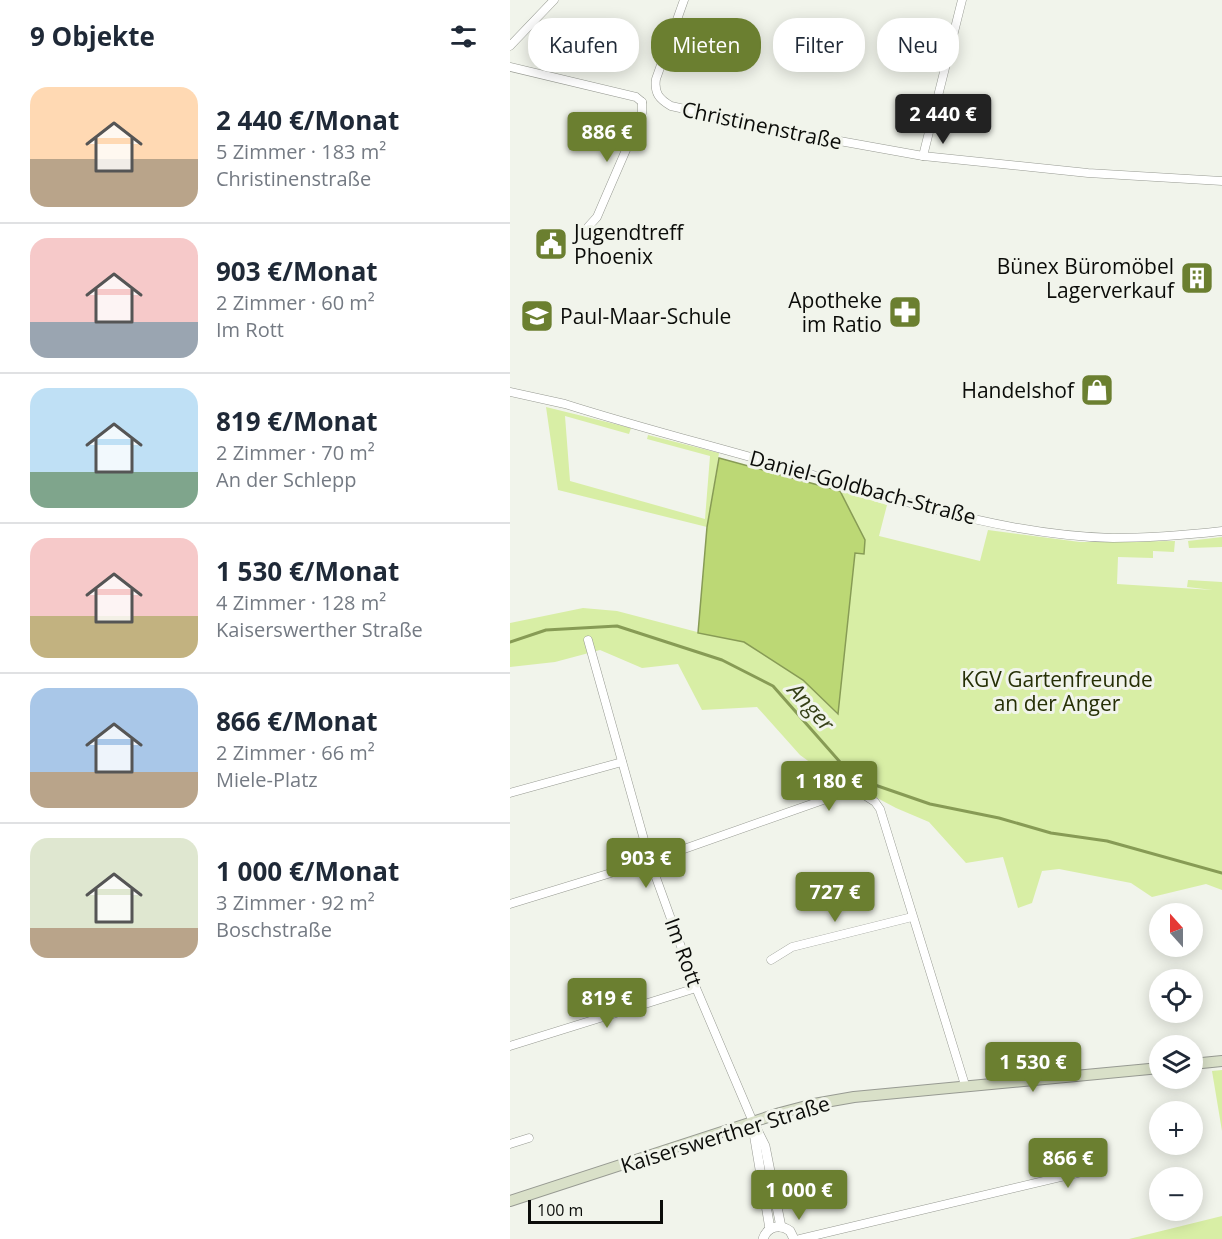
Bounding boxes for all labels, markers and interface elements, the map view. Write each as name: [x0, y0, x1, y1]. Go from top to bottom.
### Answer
text: 9 Objekte: [30, 18, 155, 54]
chip: Kaufen: [528, 18, 639, 72]
chip: Mieten: [651, 18, 761, 72]
chip: Filter: [773, 18, 865, 72]
chip: Neu: [877, 18, 959, 72]
icon: filters: [447, 20, 480, 53]
street label: Christinenstraße: [679, 94, 845, 156]
pin: 2 440 €: [888, 94, 998, 145]
text: 2 440 €: [909, 100, 977, 127]
text: 2 440 €/Monat: [216, 102, 399, 138]
icon: home: [78, 111, 150, 183]
pin: 886 €: [565, 112, 649, 163]
text: 886 €: [582, 118, 632, 145]
text: 5 Zimmer · 183 m²: [216, 138, 386, 165]
text: Christinenstraße: [216, 165, 371, 192]
place label: Jugendtreff Phoenix: [572, 218, 685, 270]
public building icon: Jugendtreff Phoenix: [533, 226, 569, 262]
place label: Bünex Büromöbel Lagerverkauf: [997, 252, 1176, 304]
text: 903 €/Monat: [216, 253, 378, 289]
building icon: Bünex Büromöbel Lagerverkauf: [1179, 260, 1215, 296]
icon: home: [78, 262, 150, 334]
place label: Apotheke im Ratio: [788, 286, 882, 338]
text: 2 Zimmer · 60 m²: [216, 289, 375, 316]
pharmacy icon: Apotheke im Ratio: [887, 294, 923, 330]
school or university icon: Paul-Maar-Schule: [519, 298, 555, 334]
place label: Paul-Maar-Schule: [560, 302, 731, 330]
text: Im Rott: [216, 316, 284, 343]
shop icon: Handelshof: [1079, 372, 1115, 408]
place label: Handelshof: [961, 376, 1076, 404]
text: 819 €/Monat: [216, 403, 378, 439]
icon: home: [78, 412, 150, 484]
text: 2 Zimmer · 70 m²: [216, 439, 375, 466]
street label: Daniel-Goldbach-Straße: [747, 443, 979, 531]
text: An der Schlepp: [216, 466, 357, 493]
text: 1 530 €/Monat: [216, 553, 399, 589]
icon: home: [78, 562, 150, 634]
text: 4 Zimmer · 128 m²: [216, 589, 386, 616]
text: Kaiserswerther Straße: [216, 616, 423, 643]
park label: KGV Gartenfreunde an der Anger: [961, 665, 1153, 717]
water label: Anger: [781, 674, 843, 738]
text: 866 €/Monat: [216, 703, 378, 739]
icon: home: [78, 712, 150, 784]
text: 2 Zimmer · 66 m²: [216, 739, 375, 766]
pin: 1 180 €: [774, 761, 884, 812]
text: Miele-Platz: [216, 766, 318, 793]
text: 1 180 €: [795, 767, 863, 794]
pin: 903 €: [604, 838, 688, 889]
text: 903 €: [621, 844, 671, 871]
text: 1 000 €/Monat: [216, 853, 399, 889]
icon: home: [78, 862, 150, 934]
pin: 727 €: [793, 872, 877, 923]
text: 727 €: [810, 878, 860, 905]
text: 3 Zimmer · 92 m²: [216, 889, 375, 916]
north arrow: [1149, 903, 1203, 957]
map controls: [1149, 903, 1203, 1221]
street label: Im Rott: [659, 914, 709, 990]
text: Boschstraße: [216, 916, 332, 943]
button: locate: [1149, 969, 1203, 1023]
pin: 819 €: [565, 978, 649, 1029]
text: 819 €: [582, 984, 632, 1011]
button: layers: [1149, 1035, 1203, 1089]
pin: 1 530 €: [978, 1042, 1088, 1093]
text: 1 530 €: [999, 1048, 1067, 1075]
street label: Kaiserswerther Straße: [617, 1089, 833, 1179]
button: +: [1149, 1101, 1203, 1155]
pin: 866 €: [1026, 1138, 1110, 1189]
text: 866 €: [1043, 1144, 1093, 1171]
button: −: [1149, 1167, 1203, 1221]
pin: 1 000 €: [744, 1170, 854, 1221]
text: 1 000 €: [765, 1176, 833, 1203]
scale bar: [528, 1197, 663, 1224]
text: 100 m: [537, 1199, 583, 1221]

